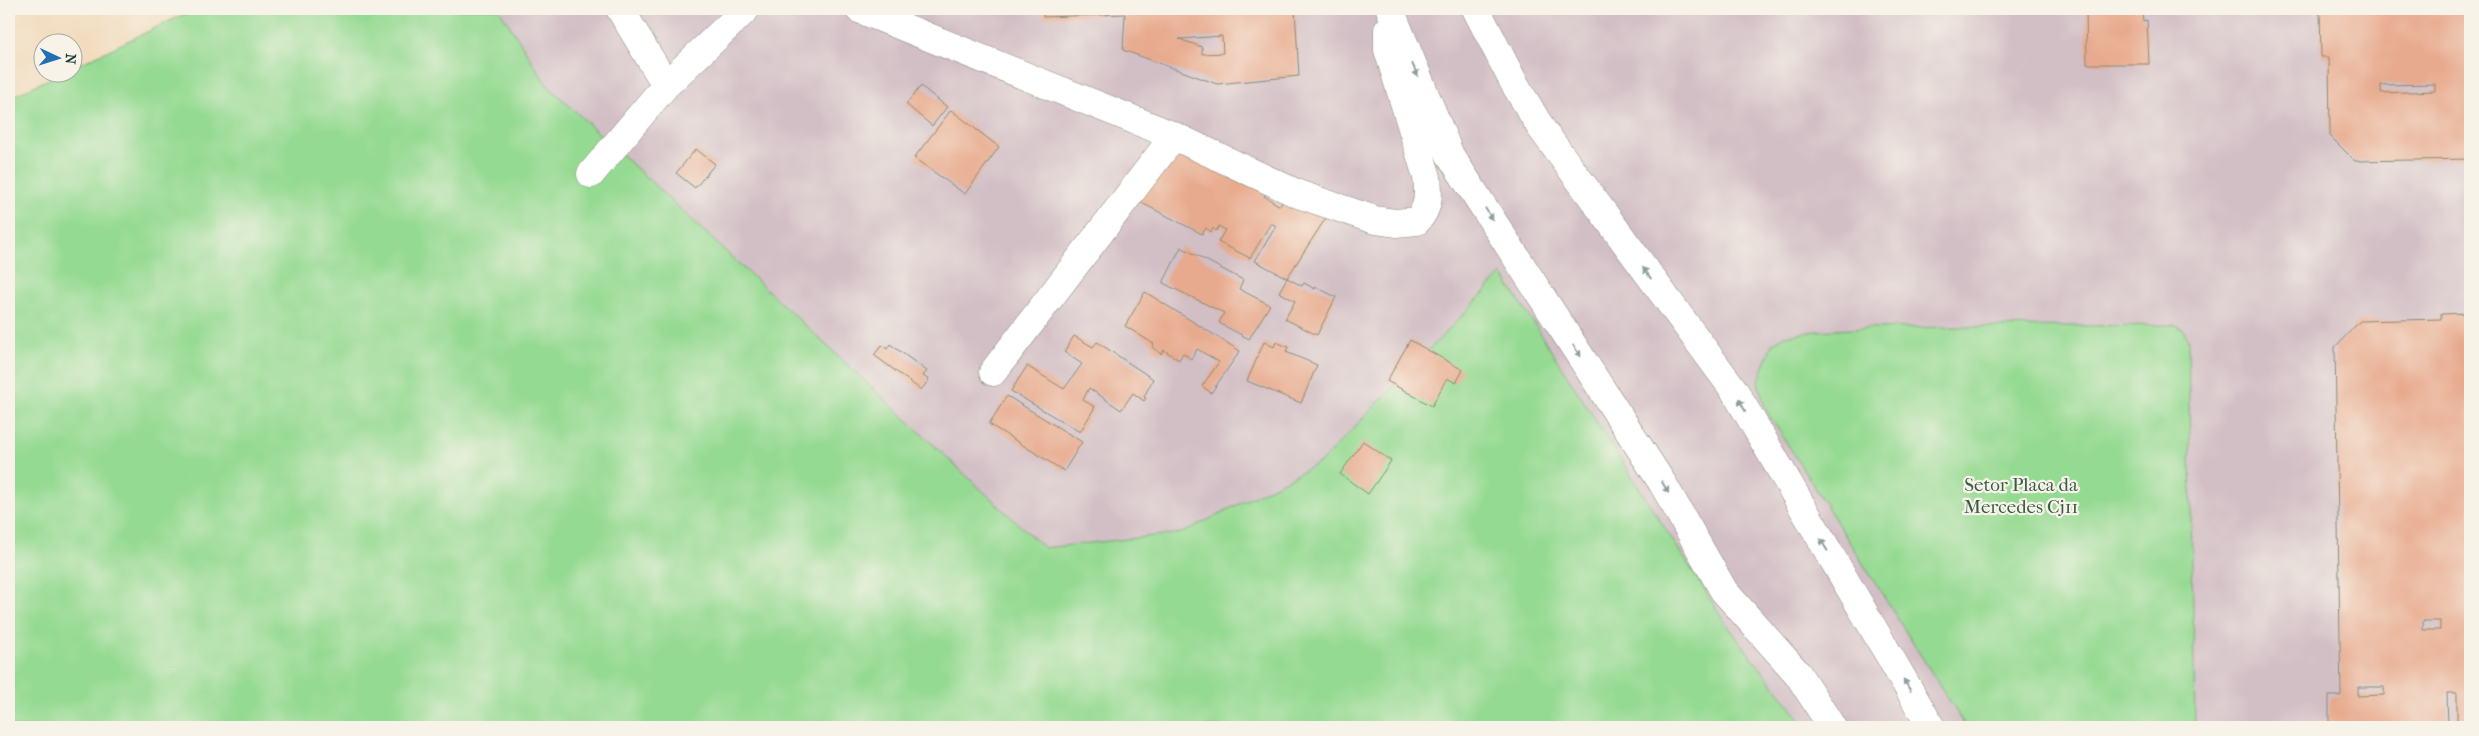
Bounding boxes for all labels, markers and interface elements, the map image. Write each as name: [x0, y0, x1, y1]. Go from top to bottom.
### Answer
north arrow: [32, 32, 82, 82]
text: N: [62, 53, 79, 65]
one-way arrow: [1412, 63, 1420, 77]
one-way arrow: [1484, 207, 1493, 221]
one-way arrow: [1642, 267, 1653, 280]
one-way arrow: [1572, 344, 1582, 357]
one-way arrow: [1738, 397, 1746, 412]
park label: Setor Placa da Mercedes Cj11: [1964, 474, 2078, 518]
one-way arrow: [1660, 481, 1669, 494]
one-way arrow: [1819, 538, 1828, 551]
one-way arrow: [1903, 678, 1912, 691]

